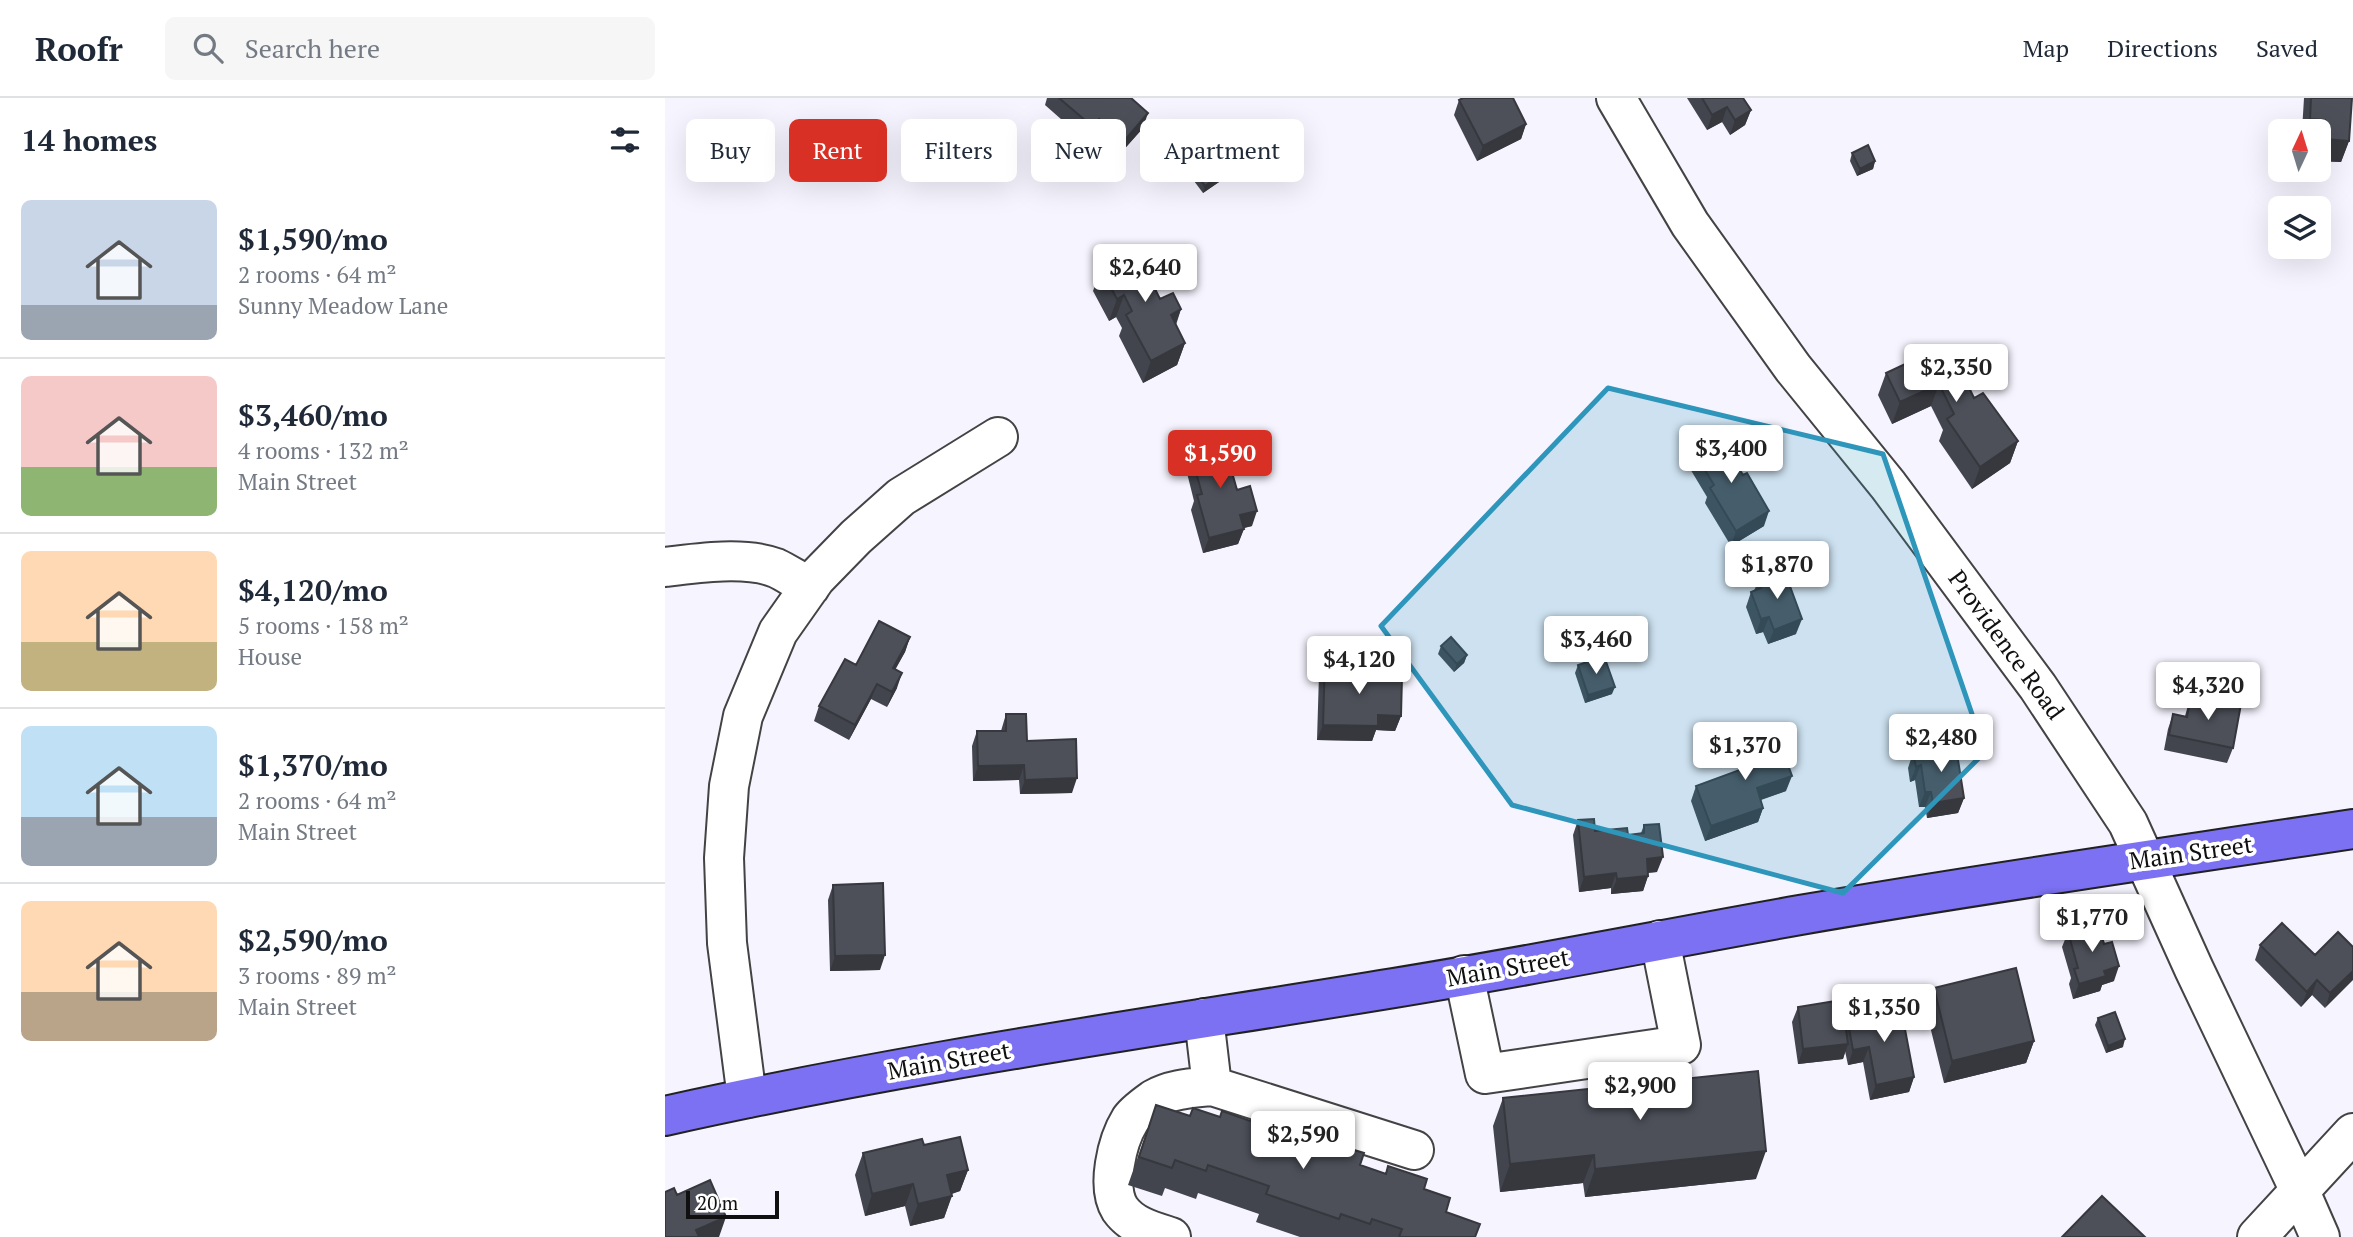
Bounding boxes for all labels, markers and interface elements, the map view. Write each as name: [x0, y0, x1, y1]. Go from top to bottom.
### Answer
search box: [165, 17, 655, 80]
text: Roofr: [35, 27, 123, 70]
icon: search: [189, 29, 227, 67]
text: Search here: [245, 31, 380, 65]
text: Map: [2023, 32, 2069, 64]
text: Directions: [2107, 32, 2218, 64]
text: Saved: [2256, 32, 2318, 64]
chip: Buy: [686, 119, 775, 182]
chip: Rent: [789, 119, 887, 182]
chip: Filters: [901, 119, 1017, 182]
chip: New: [1031, 119, 1126, 182]
chip: Apartment: [1140, 119, 1304, 182]
north arrow: [2268, 119, 2331, 182]
map controls: [2268, 119, 2331, 259]
text: 14 homes: [21, 120, 157, 160]
icon: filters: [606, 121, 644, 159]
button: layers: [2268, 196, 2331, 259]
text: $1,590/mo: [238, 219, 388, 259]
icon: home: [77, 228, 161, 312]
pin: $2,640: [1088, 244, 1202, 304]
text: $2,640: [1109, 251, 1181, 282]
text: 2 rooms · 64 m²: [238, 259, 397, 290]
text: Sunny Meadow Lane: [238, 290, 448, 321]
pin: $2,350: [1899, 344, 2013, 404]
text: $2,350: [1920, 351, 1992, 382]
text: $3,460/mo: [238, 395, 388, 435]
icon: home: [77, 404, 161, 488]
pin: $3,400: [1674, 426, 1788, 485]
pin: $1,590: [1163, 430, 1277, 490]
text: $3,400: [1695, 432, 1767, 463]
text: 4 rooms · 132 m²: [238, 435, 409, 466]
text: $1,590: [1184, 437, 1256, 468]
text: Main Street: [238, 466, 357, 497]
pin: $1,870: [1720, 542, 1834, 601]
text: $1,870: [1741, 548, 1813, 579]
street label: Providence Road: [1942, 563, 2072, 726]
text: $4,120/mo: [238, 570, 388, 610]
icon: home: [77, 579, 161, 663]
text: 5 rooms · 158 m²: [238, 610, 409, 641]
pin: $3,460: [1539, 616, 1653, 676]
text: $3,460: [1560, 623, 1632, 654]
pin: $4,120: [1302, 636, 1416, 696]
text: House: [238, 641, 302, 672]
text: $4,120: [1323, 643, 1395, 674]
pin: $4,320: [2151, 662, 2265, 722]
text: $4,320: [2172, 669, 2244, 700]
pin: $2,480: [1884, 714, 1998, 774]
text: $2,480: [1905, 721, 1977, 752]
pin: $1,370: [1688, 722, 1802, 782]
text: $1,370: [1709, 729, 1781, 760]
text: $1,370/mo: [238, 745, 388, 785]
icon: home: [77, 754, 161, 838]
text: 2 rooms · 64 m²: [238, 785, 397, 816]
text: Main Street: [238, 816, 357, 847]
street label: Main Street: [2127, 828, 2255, 877]
pin: $1,770: [2035, 894, 2149, 954]
text: $1,770: [2056, 901, 2128, 932]
text: $2,590/mo: [238, 920, 388, 960]
icon: home: [77, 929, 161, 1013]
street label: Main Street: [1444, 940, 1572, 994]
text: 3 rooms · 89 m²: [238, 960, 397, 991]
pin: $1,350: [1827, 984, 1941, 1044]
text: Main Street: [238, 991, 357, 1022]
text: $1,350: [1848, 991, 1920, 1022]
street label: Main Street: [885, 1033, 1013, 1087]
pin: $2,900: [1583, 1062, 1697, 1122]
text: $2,900: [1604, 1069, 1676, 1100]
pin: $2,590: [1246, 1112, 1360, 1171]
text: $2,590: [1267, 1118, 1339, 1149]
scale bar: [686, 1188, 779, 1220]
text: 20 m: [697, 1190, 738, 1215]

